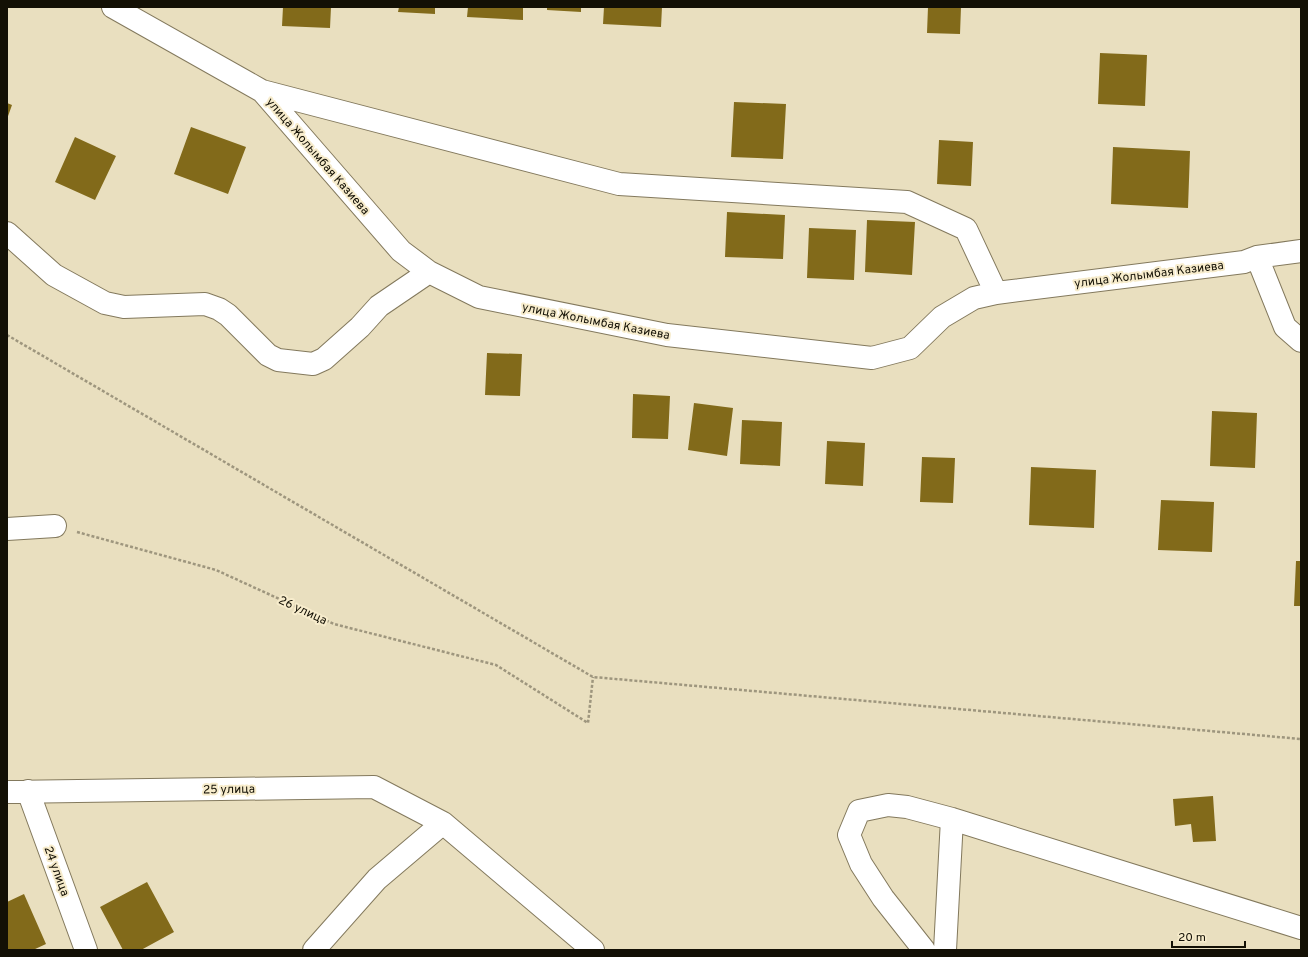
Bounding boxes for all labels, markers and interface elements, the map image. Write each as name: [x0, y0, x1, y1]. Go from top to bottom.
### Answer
street label: улица Жолымбая Казиева: [262, 95, 373, 219]
street label: улица Жолымбая Казиева: [1074, 258, 1225, 292]
street label: улица Жолымбая Казиева: [520, 300, 671, 344]
street label: 26 улица: [276, 593, 329, 629]
street label: 25 улица: [203, 782, 255, 798]
street label: 24 улица: [40, 844, 72, 899]
scale bar: [1172, 923, 1245, 949]
text: 20 m: [1178, 930, 1206, 946]

